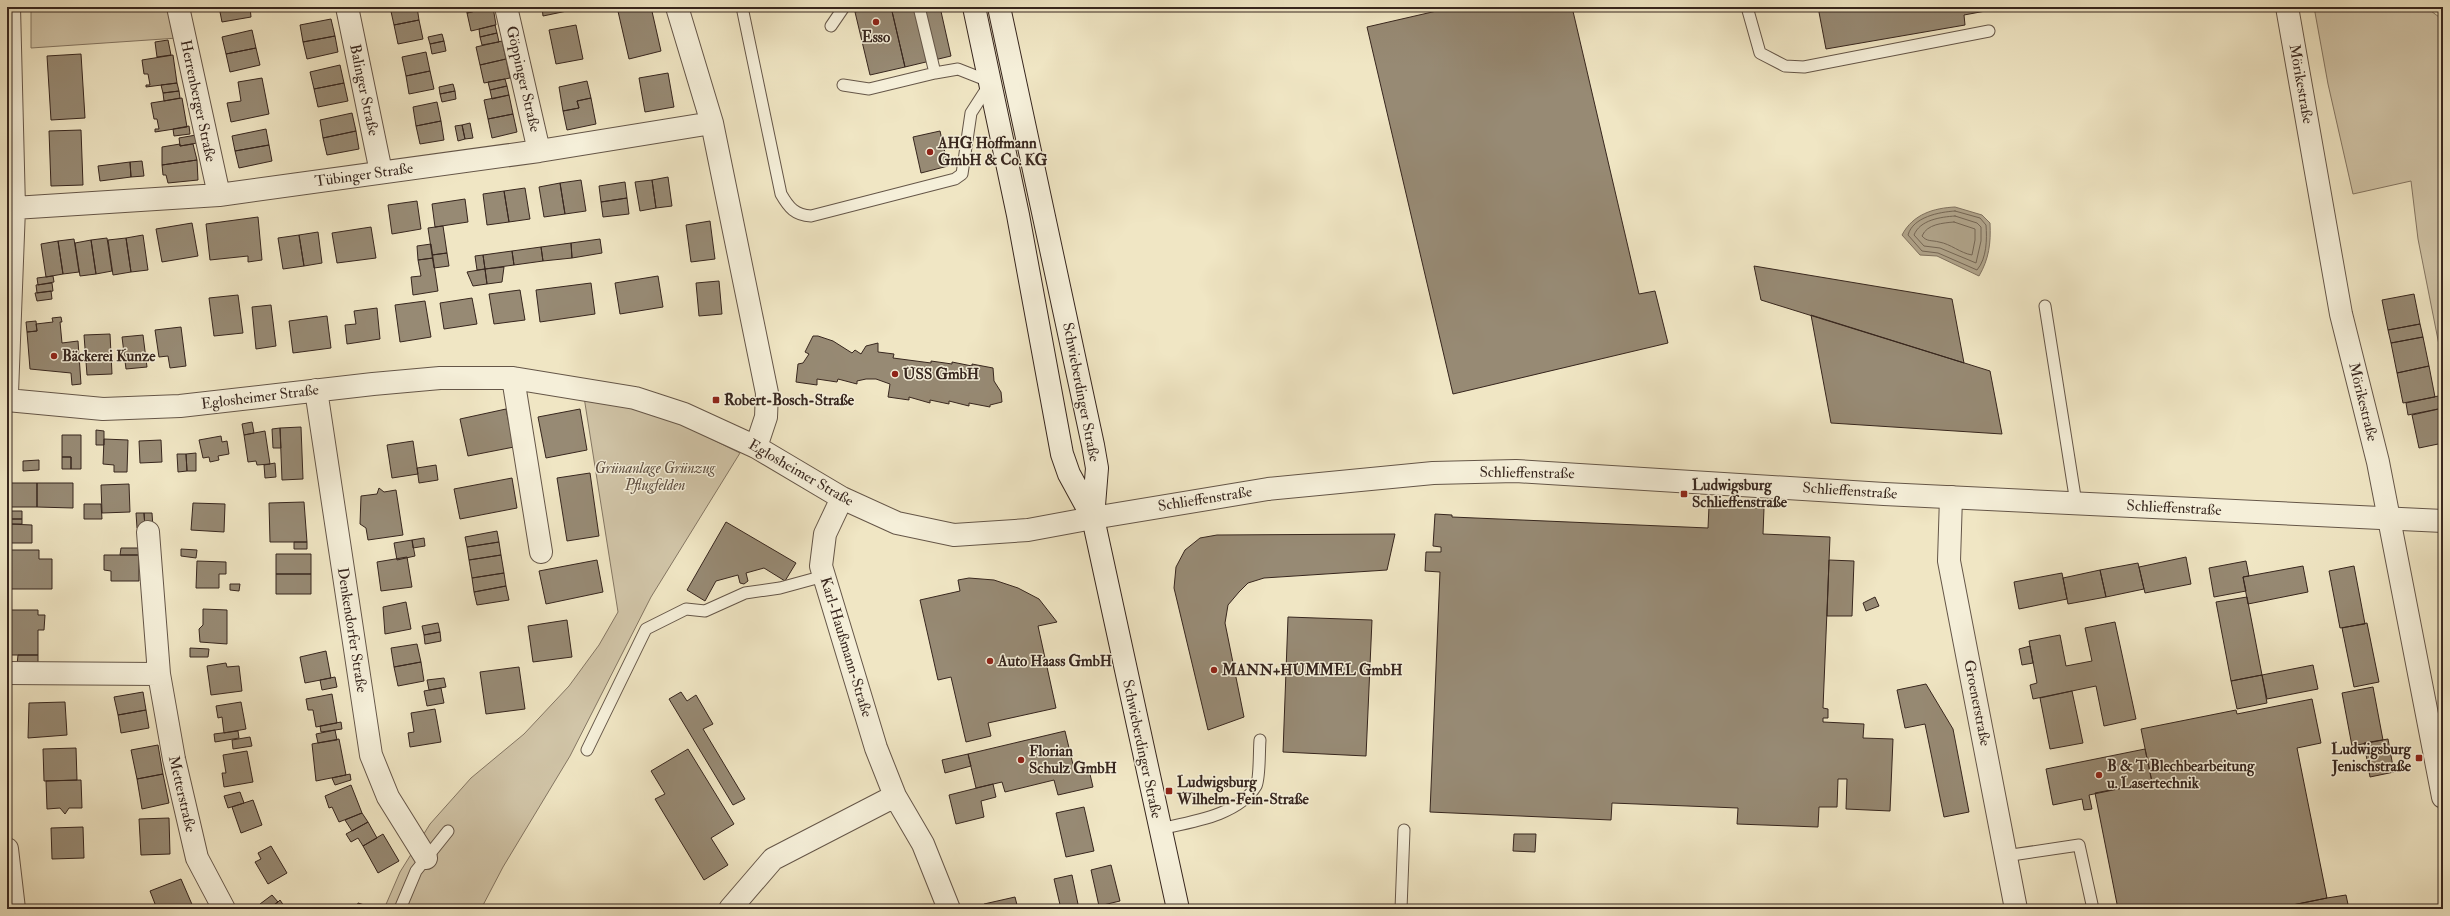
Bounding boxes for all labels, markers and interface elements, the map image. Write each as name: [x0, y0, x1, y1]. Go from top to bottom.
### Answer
marker: Esso: [871, 17, 881, 27]
street label: Göppinger Straße: [501, 24, 544, 134]
place label: Esso: [862, 28, 891, 47]
street label: Herrenberger Straße: [176, 38, 220, 164]
street label: Balinger Straße: [345, 42, 383, 138]
street label: Mörikestraße: [2285, 43, 2317, 125]
place label: AHG Hoffmann GmbH & Co. KG: [937, 134, 1048, 170]
marker: AHG Hoffmann GmbH & Co. KG: [925, 147, 935, 157]
street label: Tübinger Straße: [314, 159, 414, 191]
street label: Schwieberdinger Straße: [1058, 321, 1104, 463]
place label: Bäckerei Kunze: [62, 347, 156, 366]
marker: Bäckerei Kunze: [49, 351, 59, 361]
street label: Mörikestraße: [2344, 361, 2382, 443]
place label: USS GmbH: [903, 365, 979, 384]
marker: USS GmbH: [890, 369, 900, 379]
street label: Eglosheimer Straße: [200, 380, 320, 414]
place label: Robert-Bosch-Straße: [724, 391, 855, 410]
marker: Robert-Bosch-Straße: [711, 395, 721, 405]
street label: Eglosheimer Straße: [745, 435, 857, 511]
park label: Grünanlage Grünzug Pflugfelden: [595, 459, 717, 495]
street label: Schlieffenstraße: [1479, 463, 1575, 483]
place label: Ludwigsburg Schlieffenstraße: [1692, 476, 1788, 512]
street label: Schlieffenstraße: [1802, 478, 1898, 504]
street label: Schlieffenstraße: [1157, 482, 1253, 516]
marker: Ludwigsburg Schlieffenstraße: [1679, 489, 1689, 499]
street label: Schlieffenstraße: [2126, 496, 2222, 520]
street label: Denkendorfer Straße: [333, 566, 371, 694]
street label: Karl-Haußmann-Straße: [816, 575, 876, 719]
place label: Auto Haass GmbH: [997, 652, 1112, 671]
marker: Auto Haass GmbH: [985, 656, 995, 666]
street label: Groenerstraße: [1959, 658, 1995, 748]
place label: MANN+HUMMEL GmbH: [1221, 661, 1403, 680]
marker: MANN+HUMMEL GmbH: [1209, 665, 1219, 675]
street label: Schwieberdinger Straße: [1118, 678, 1166, 820]
place label: Ludwigsburg Jenischstraße: [2331, 740, 2412, 777]
place label: Florian Schulz GmbH: [1029, 742, 1117, 778]
marker: Ludwigsburg Jenischstraße: [2414, 753, 2424, 763]
street label: Metterstraße: [164, 754, 200, 834]
marker: Florian Schulz GmbH: [1016, 755, 1026, 765]
place label: B & T Blechbearbeitung u. Lasertechnik: [2106, 757, 2255, 793]
marker: B & T Blechbearbeitung u. Lasertechnik: [2094, 770, 2104, 780]
place label: Ludwigsburg Wilhelm-Fein-Straße: [1176, 773, 1310, 809]
marker: Ludwigsburg Wilhelm-Fein-Straße: [1164, 786, 1174, 796]

